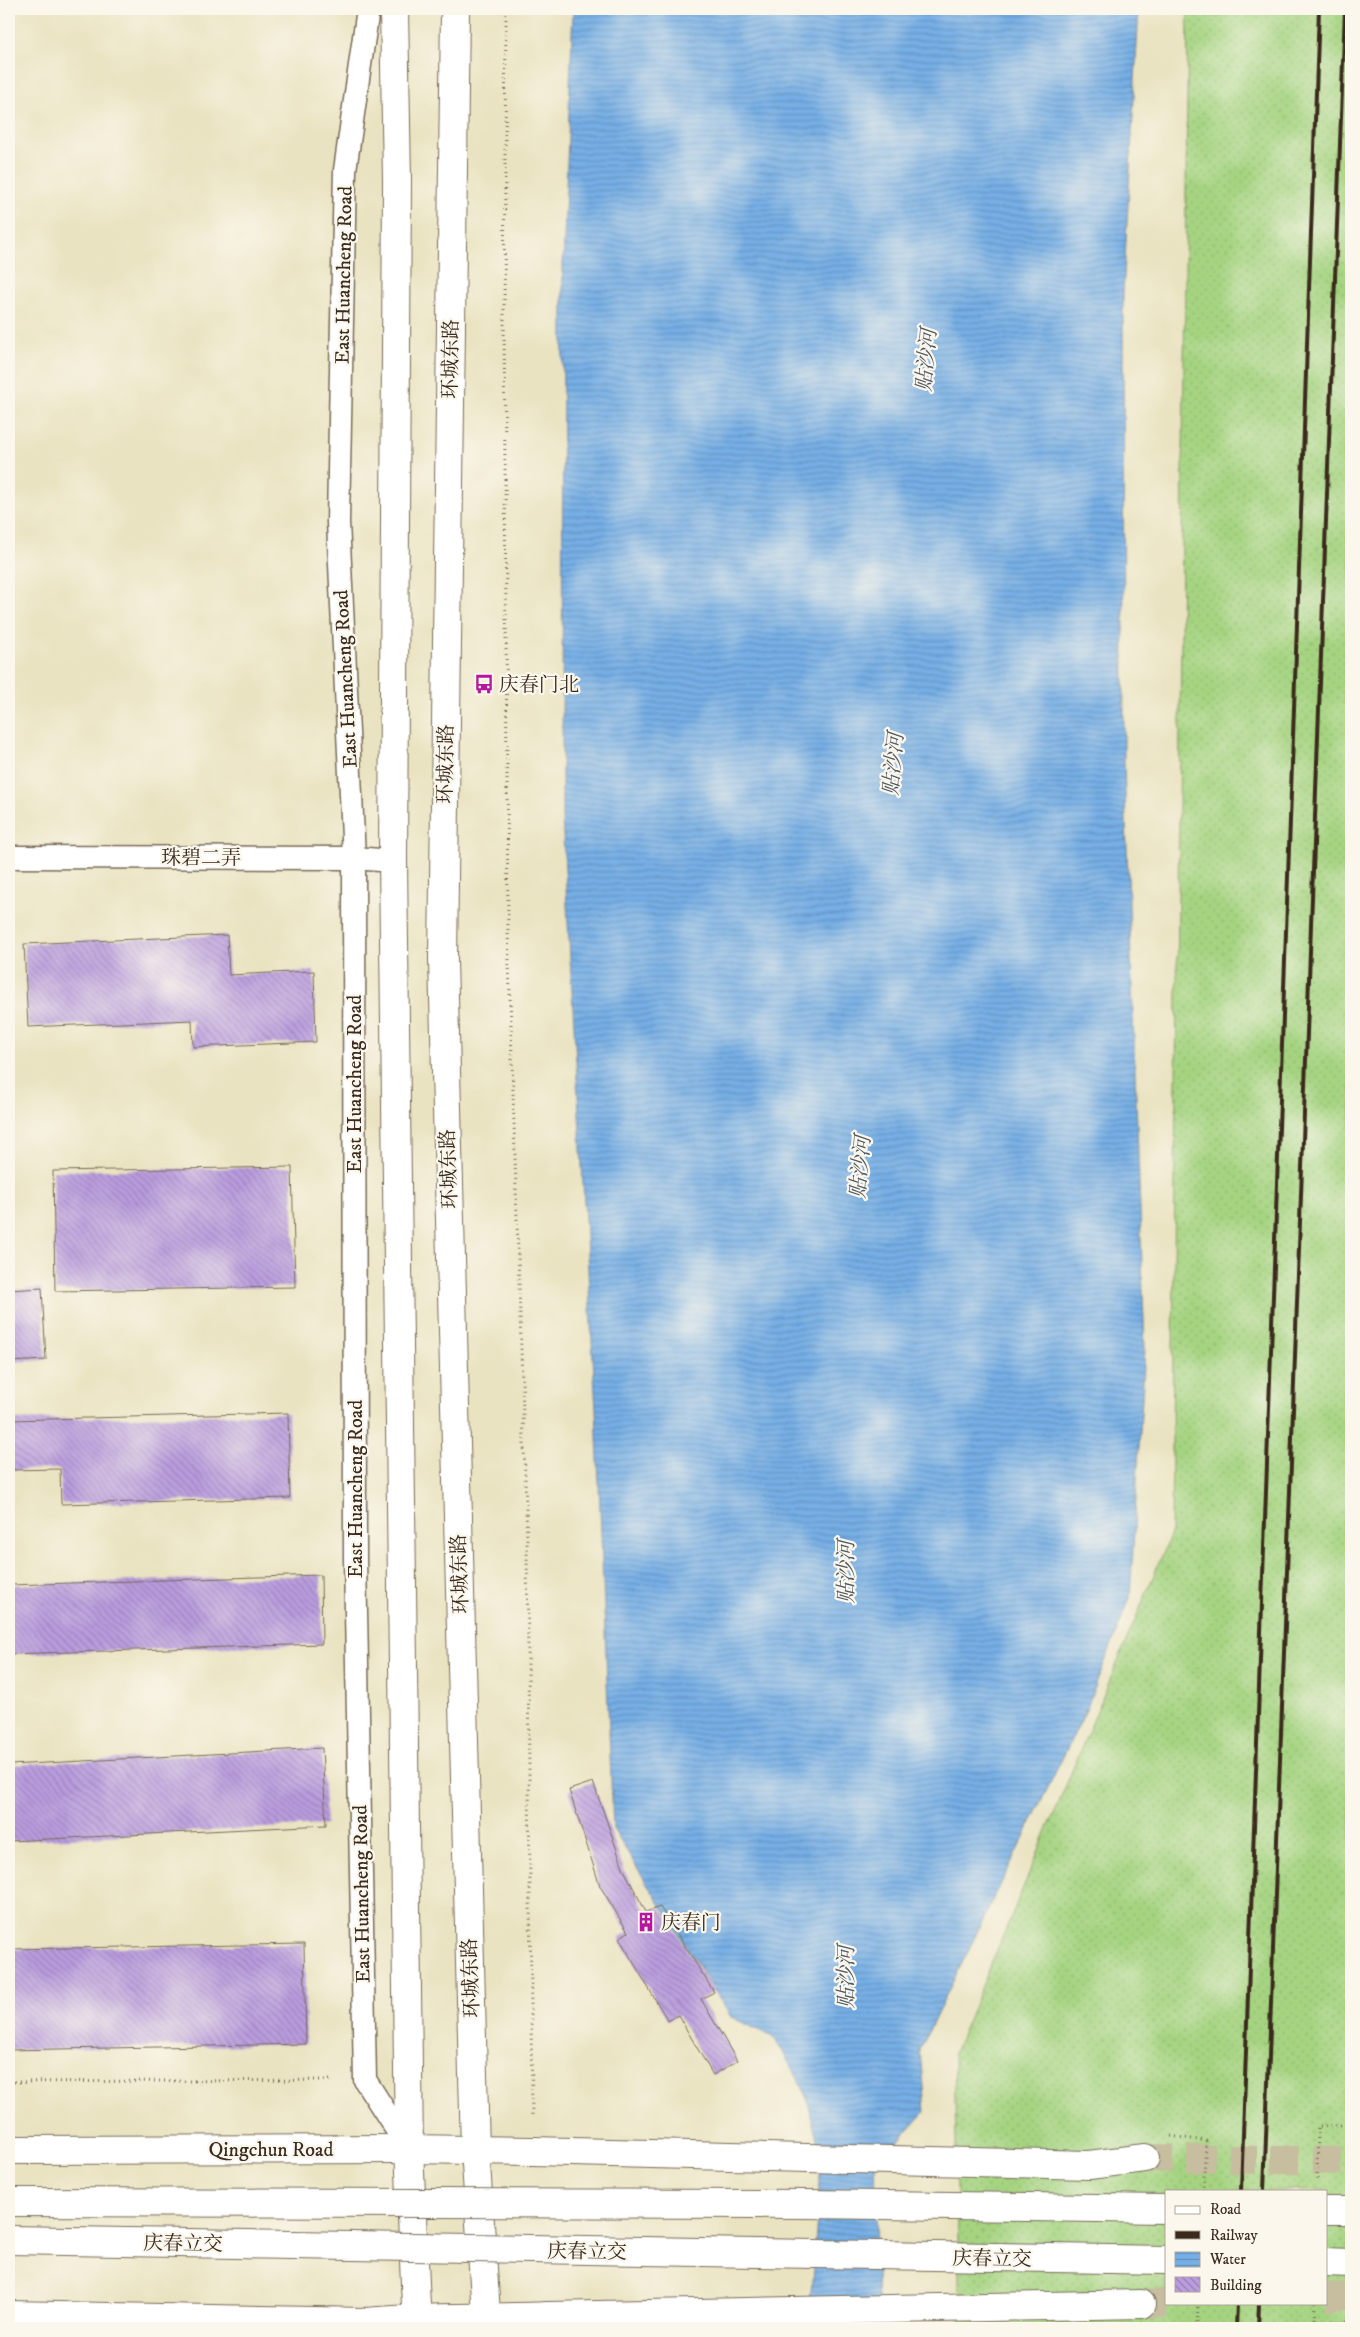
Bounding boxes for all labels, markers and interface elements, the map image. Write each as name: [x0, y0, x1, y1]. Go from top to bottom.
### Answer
street label: East Huancheng Road: [330, 186, 359, 364]
street label: 环城东路: [438, 319, 465, 399]
water label: 贴沙河: [911, 324, 943, 393]
street label: East Huancheng Road: [329, 589, 364, 769]
bus stop icon: 庆春门北: [473, 673, 495, 695]
place label: 庆春门北: [499, 673, 579, 698]
street label: 环城东路: [433, 724, 460, 804]
water label: 贴沙河: [878, 728, 910, 797]
street label: 珠碧二弄: [161, 846, 241, 871]
street label: East Huancheng Road: [343, 995, 368, 1173]
street label: 环城东路: [436, 1129, 463, 1209]
water label: 贴沙河: [845, 1131, 877, 1200]
street label: East Huancheng Road: [344, 1400, 369, 1578]
street label: 环城东路: [447, 1534, 474, 1614]
water label: 贴沙河: [834, 1537, 860, 1604]
street label: East Huancheng Road: [348, 1805, 377, 1983]
building icon: 庆春门: [635, 1911, 657, 1933]
place label: 庆春门: [661, 1911, 721, 1936]
street label: 环城东路: [458, 1938, 485, 2018]
water label: 贴沙河: [834, 1942, 860, 2009]
street label: Qingchun Road: [209, 2138, 333, 2163]
legend: [1165, 2190, 1328, 2304]
text: Road: [1210, 2200, 1242, 2219]
text: Railway: [1210, 2226, 1258, 2245]
street label: 庆春立交: [143, 2231, 223, 2258]
street label: 庆春立交: [547, 2239, 627, 2266]
street label: 庆春立交: [952, 2246, 1032, 2273]
text: Water: [1209, 2250, 1246, 2269]
text: Building: [1210, 2276, 1262, 2295]

